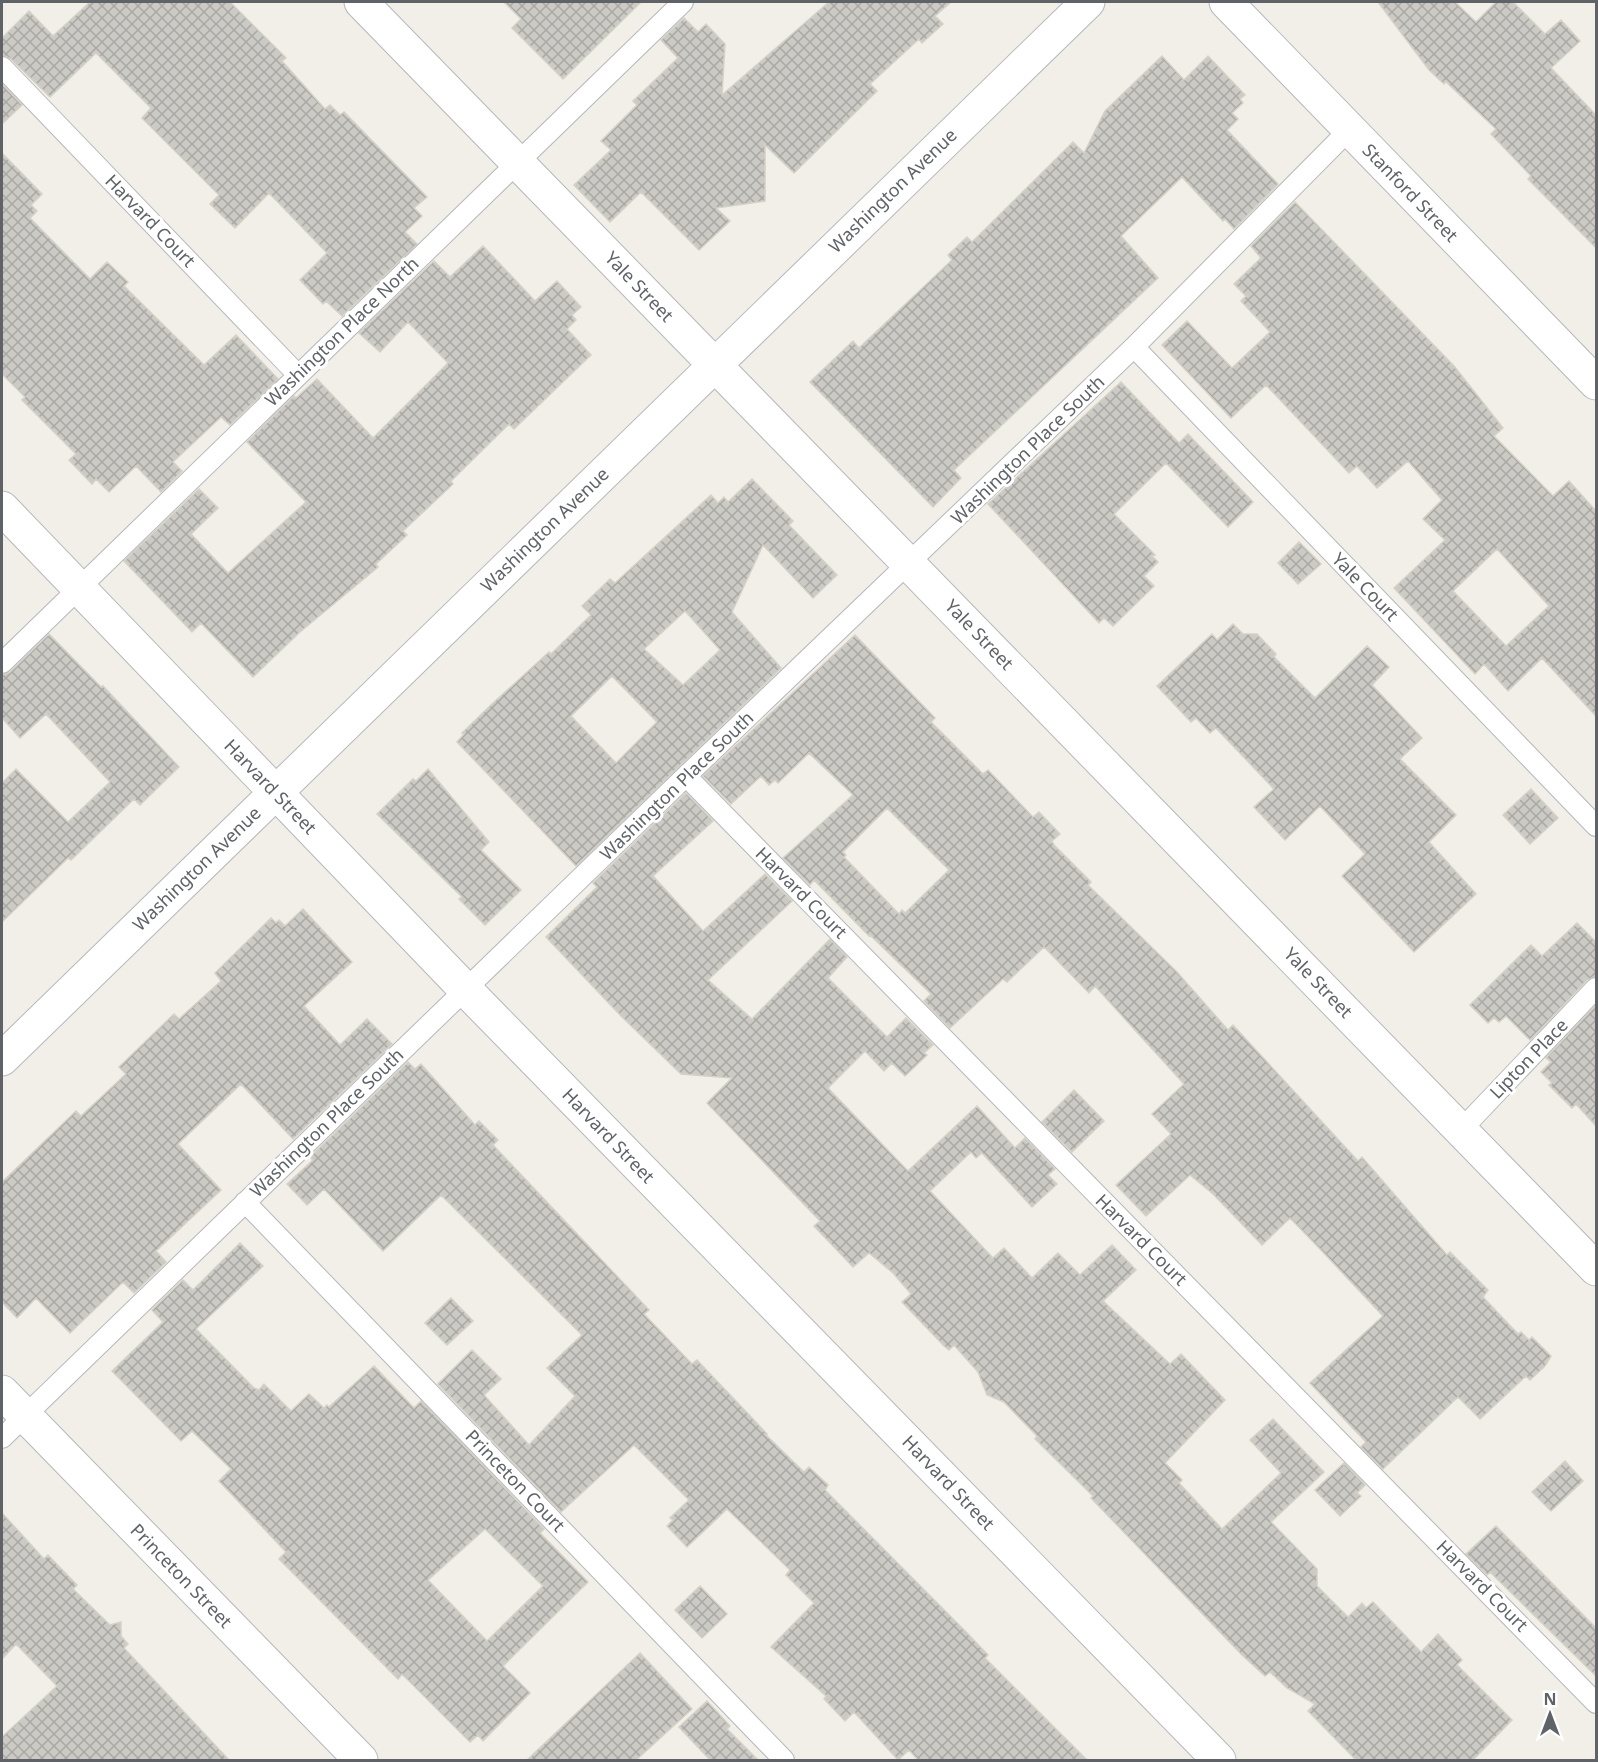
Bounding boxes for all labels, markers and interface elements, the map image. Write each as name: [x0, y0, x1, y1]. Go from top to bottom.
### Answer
street label: Washington Avenue: [823, 123, 962, 258]
street label: Stanford Street: [1358, 138, 1464, 247]
street label: Harvard Court: [100, 169, 201, 272]
street label: Yale Street: [600, 246, 680, 327]
street label: Washington Place North: [259, 251, 423, 411]
street label: Washington Place South: [945, 369, 1109, 529]
street label: Washington Avenue: [475, 462, 614, 597]
street label: Yale Court: [1327, 547, 1405, 626]
street label: Yale Street: [940, 594, 1020, 675]
street label: Washington Place South: [594, 705, 758, 865]
street label: Harvard Street: [219, 734, 322, 839]
street label: Washington Avenue: [127, 801, 266, 936]
street label: Harvard Court: [751, 841, 853, 944]
street label: Yale Street: [1279, 942, 1359, 1023]
street label: Lipton Place: [1484, 1013, 1573, 1104]
street label: Washington Place South: [244, 1042, 408, 1202]
street label: Harvard Street: [557, 1083, 660, 1188]
street label: Harvard Court: [1091, 1188, 1193, 1291]
street label: Princeton Court: [461, 1424, 571, 1537]
street label: Harvard Street: [897, 1430, 1000, 1535]
street label: Princeton Street: [126, 1518, 238, 1633]
street label: Harvard Court: [1432, 1534, 1534, 1637]
north arrow: [1520, 1684, 1580, 1744]
text: N: [1543, 1688, 1557, 1710]

